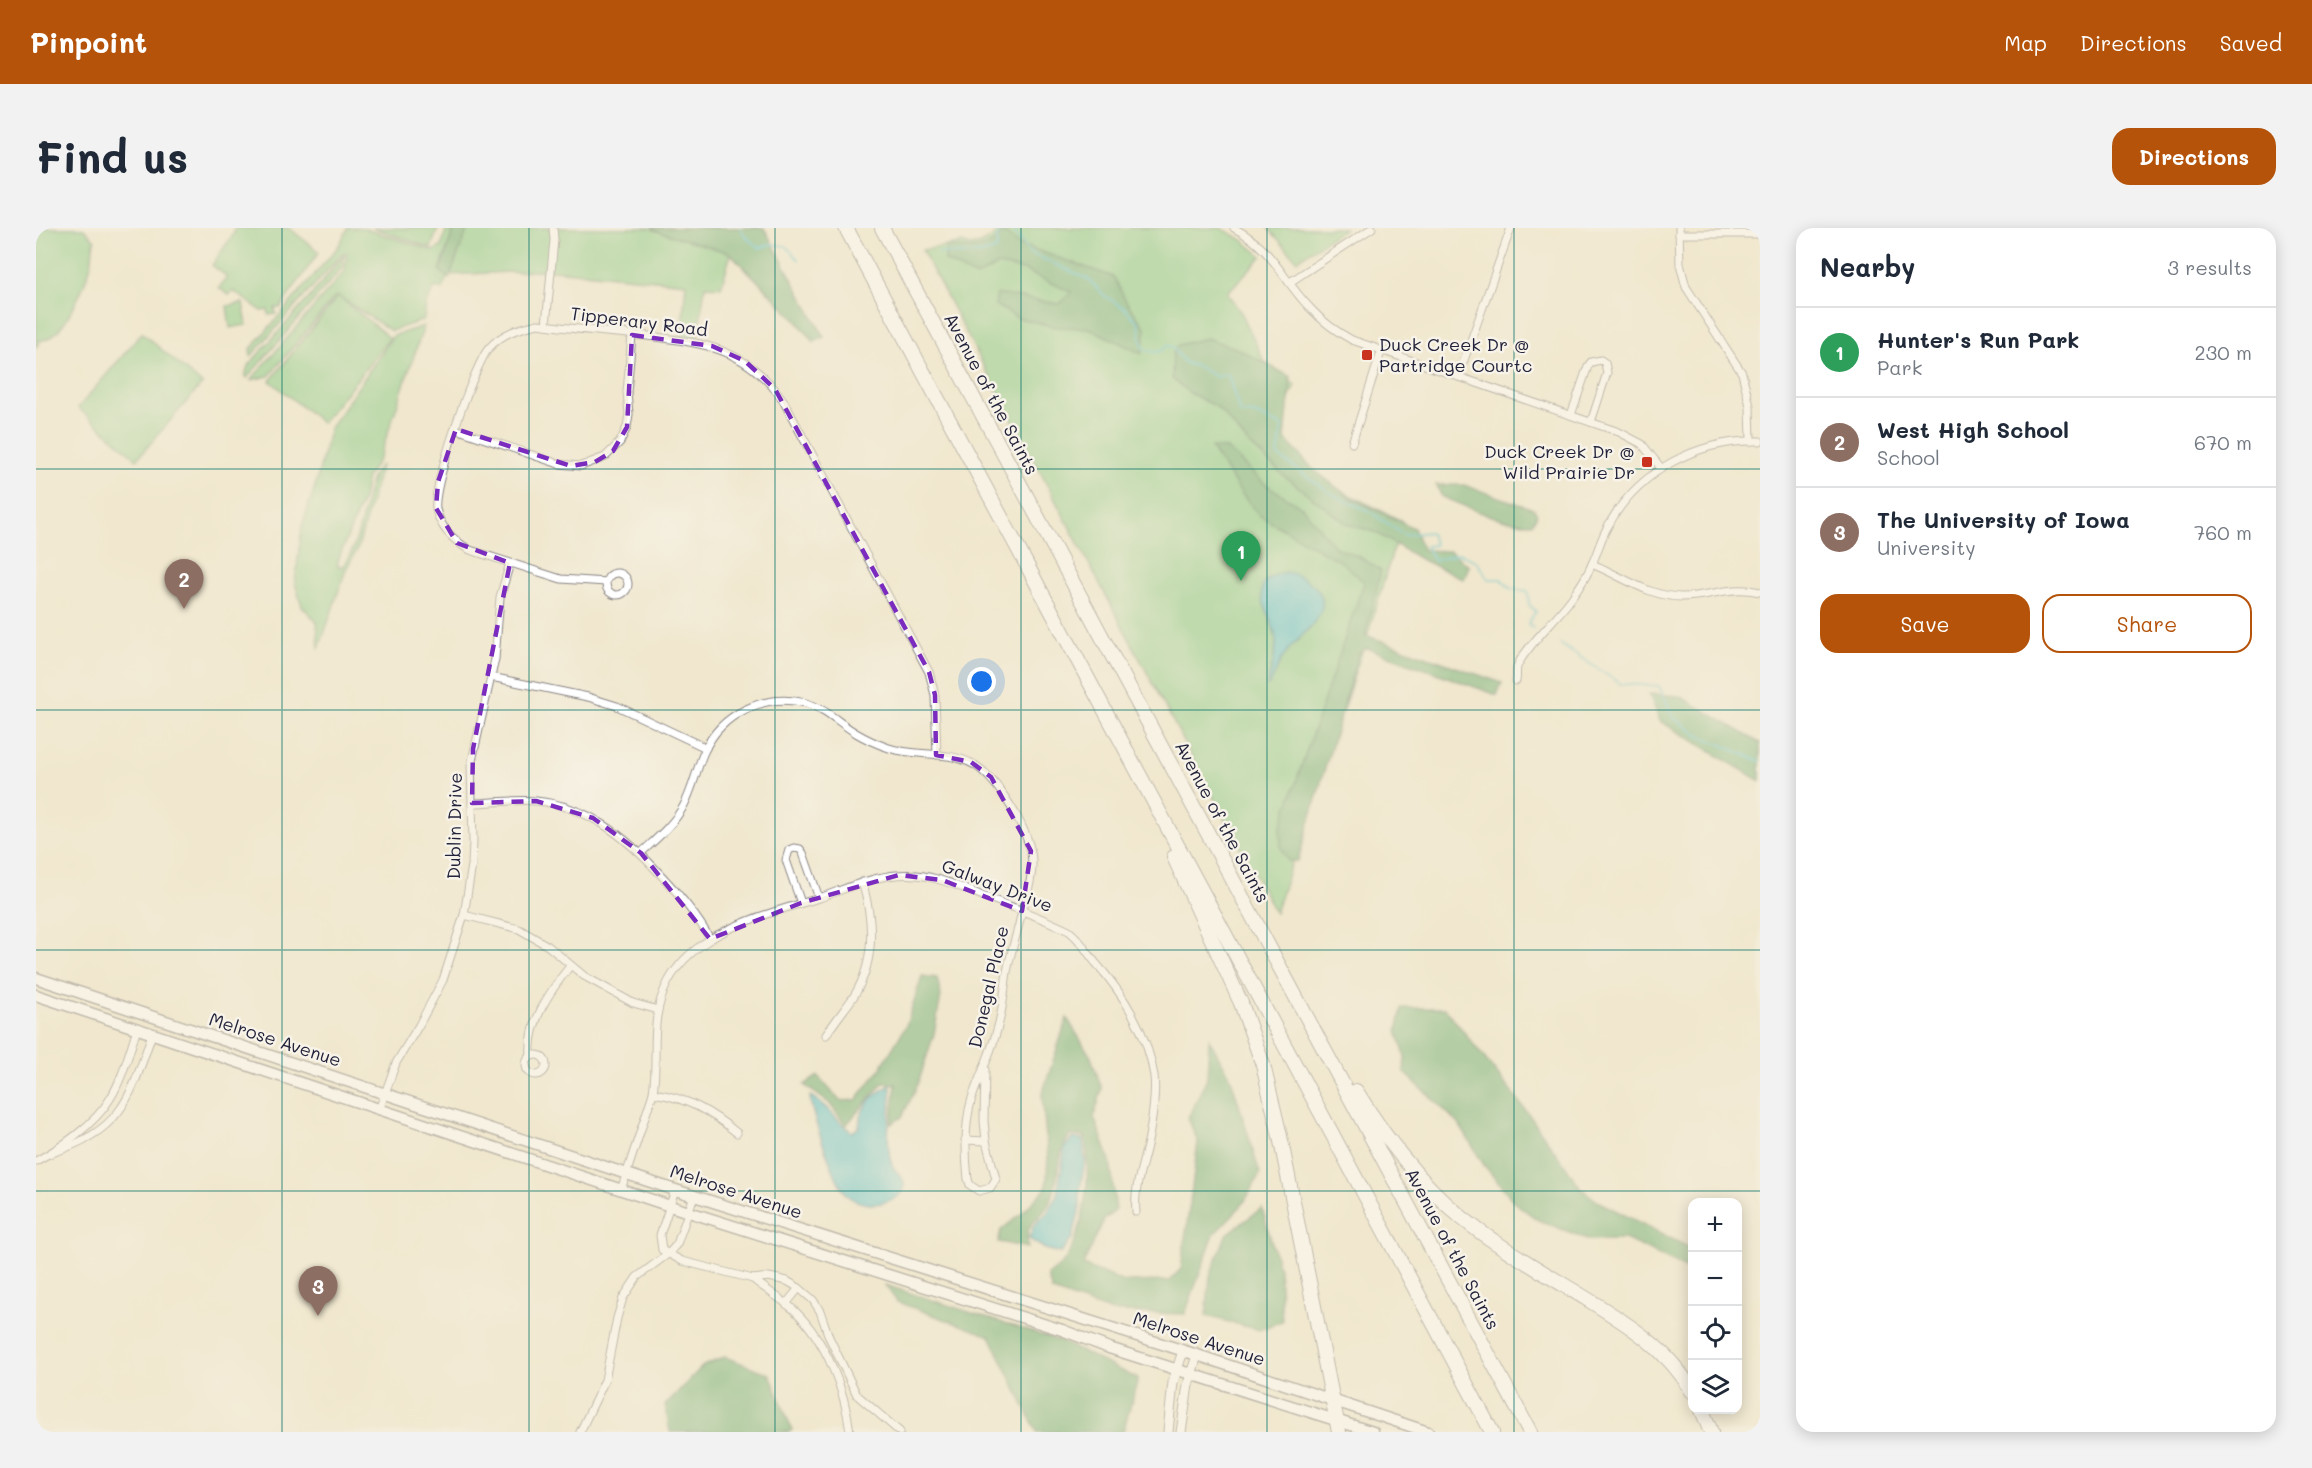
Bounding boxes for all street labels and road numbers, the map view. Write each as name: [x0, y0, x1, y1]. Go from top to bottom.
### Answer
street label: Tipperary Road: [569, 301, 709, 341]
street label: Avenue of the Saints: [939, 308, 1045, 479]
street label: Avenue of the Saints: [1170, 736, 1276, 907]
street label: Dublin Drive: [441, 772, 467, 880]
street label: Galway Drive: [938, 853, 1056, 917]
street label: Donegal Place: [962, 923, 1014, 1050]
street label: Melrose Avenue: [206, 1006, 344, 1072]
street label: Melrose Avenue: [667, 1158, 805, 1224]
street label: Avenue of the Saints: [1400, 1163, 1506, 1334]
street label: Melrose Avenue: [1130, 1305, 1268, 1371]

